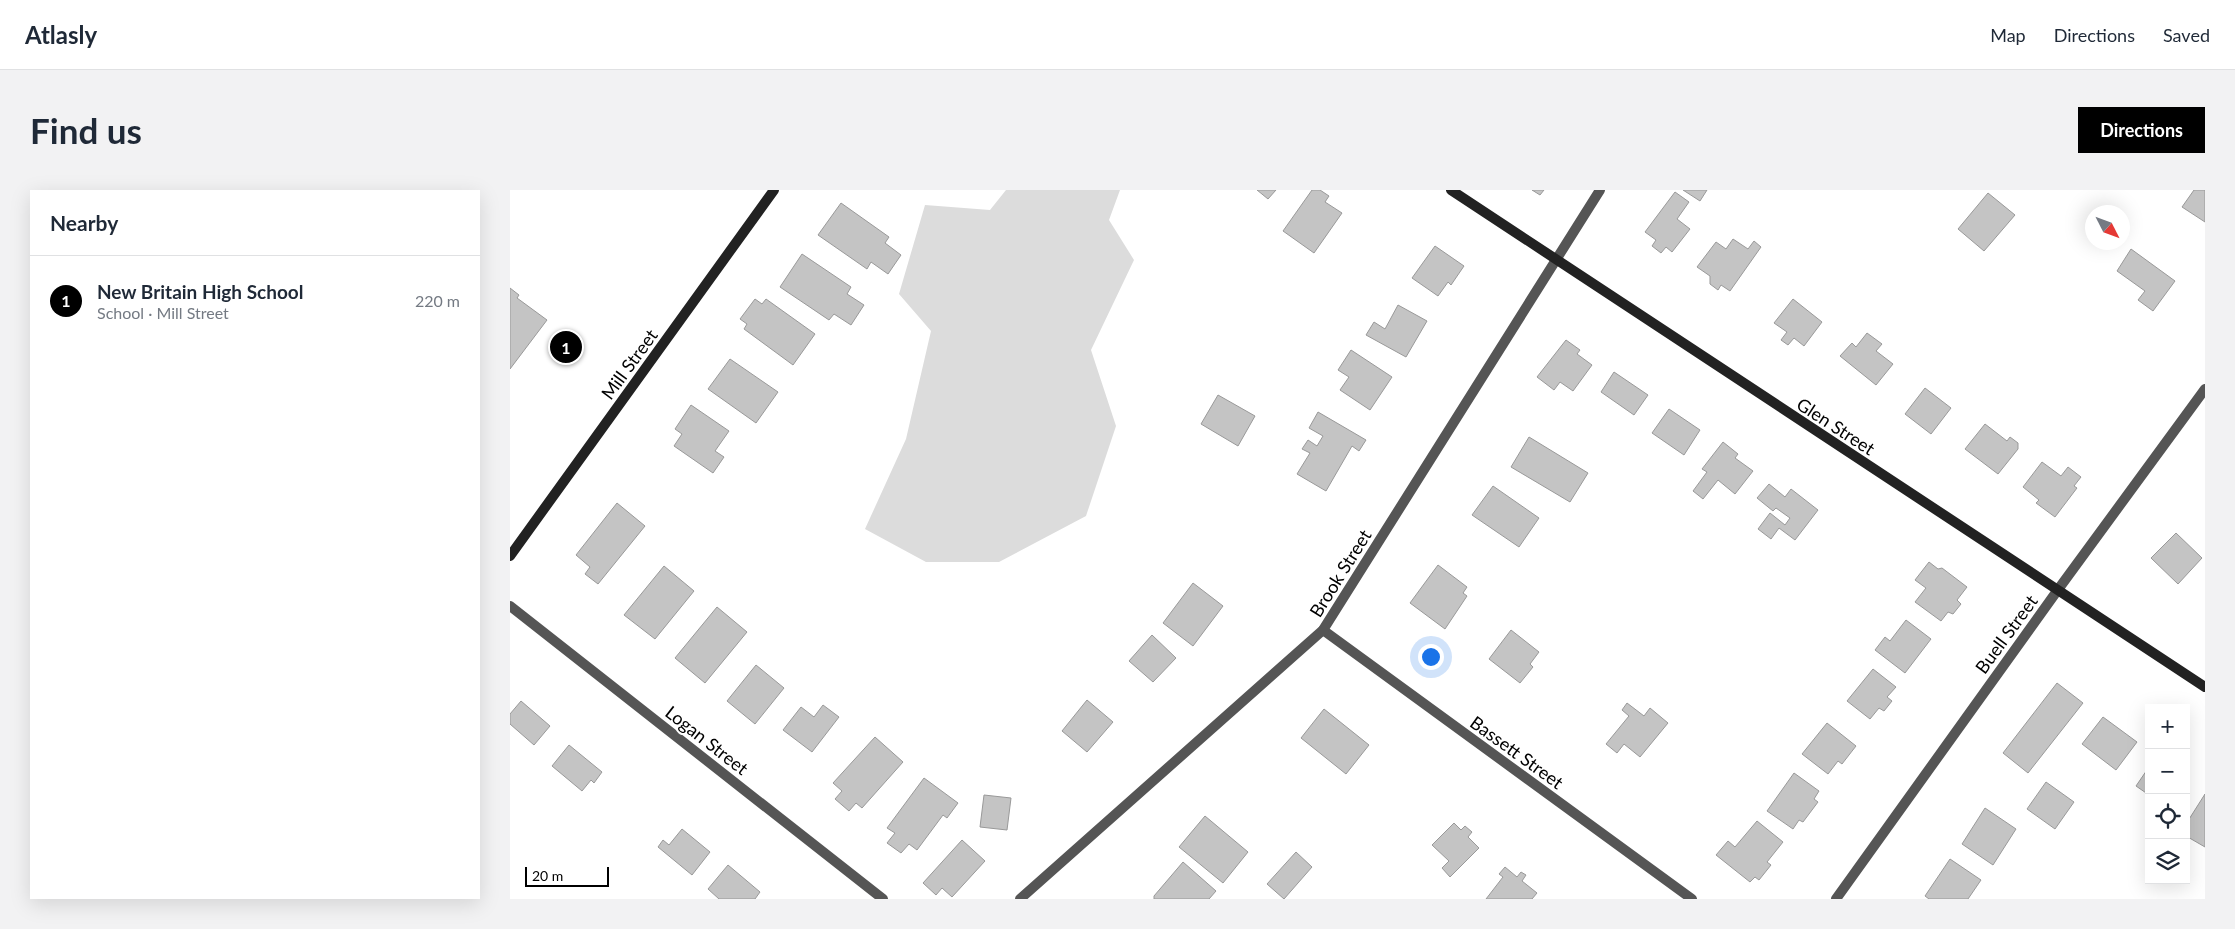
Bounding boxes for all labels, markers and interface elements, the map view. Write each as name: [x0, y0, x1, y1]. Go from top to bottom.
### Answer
text: Atlasly: [25, 20, 97, 49]
text: Map: [1990, 24, 2026, 46]
text: Directions: [2054, 24, 2135, 46]
text: Saved: [2163, 24, 2210, 46]
button: Directions: [2078, 107, 2205, 153]
text: Find us: [30, 109, 142, 151]
north arrow: [2085, 205, 2130, 250]
text: Nearby: [50, 210, 118, 235]
text: New Britain High School: [97, 280, 303, 303]
text: 1: [61, 291, 71, 310]
text: 220 m: [415, 291, 460, 310]
text: School · Mill Street: [97, 303, 229, 322]
street label: Mill Street: [596, 324, 662, 403]
pin: 1: [550, 328, 582, 366]
street label: Glen Street: [1793, 393, 1880, 460]
street label: Brook Street: [1304, 525, 1376, 621]
street label: Buell Street: [1970, 590, 2042, 677]
your location: [1418, 644, 1444, 670]
street label: Logan Street: [661, 701, 753, 780]
map controls: [2145, 704, 2190, 884]
button: +: [2145, 704, 2190, 749]
street label: Bassett Street: [1466, 711, 1568, 793]
button: −: [2145, 749, 2190, 794]
button: locate: [2145, 794, 2190, 839]
button: layers: [2145, 839, 2190, 884]
scale bar: [525, 864, 609, 887]
text: 20 m: [532, 867, 563, 884]

